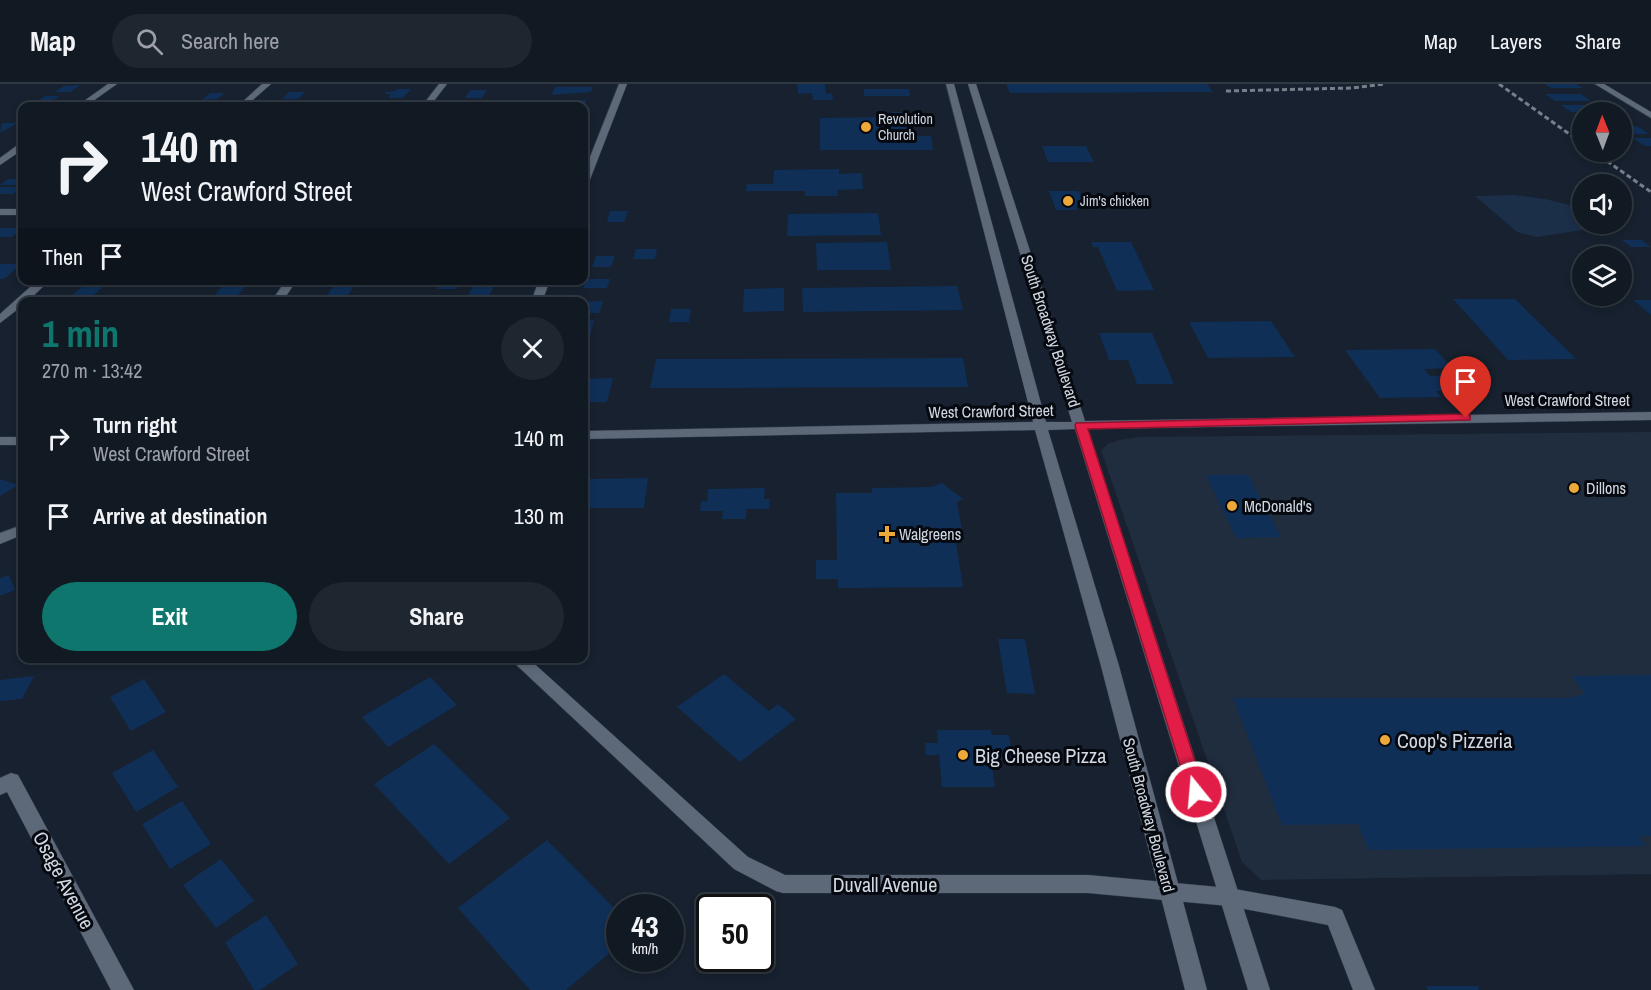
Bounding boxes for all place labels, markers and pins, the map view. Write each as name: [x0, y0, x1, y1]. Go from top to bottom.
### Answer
place label: Revolution Church: [878, 110, 933, 144]
marker: Revolution Church: [859, 120, 873, 134]
place label: Jim's chicken: [1080, 192, 1149, 210]
marker: Jim's chicken: [1061, 194, 1075, 208]
pin: [1440, 356, 1491, 418]
place label: Dillons: [1586, 477, 1626, 499]
marker: Dillons: [1567, 481, 1581, 495]
place label: McDonald's: [1244, 495, 1312, 517]
marker: McDonald's: [1225, 499, 1239, 513]
place label: Walgreens: [899, 523, 961, 545]
marker: Walgreens: [880, 527, 894, 541]
place label: Coop's Pizzeria: [1397, 727, 1512, 754]
marker: Coop's Pizzeria: [1378, 733, 1392, 747]
place label: Big Cheese Pizza: [975, 742, 1106, 769]
marker: Big Cheese Pizza: [956, 748, 970, 762]

